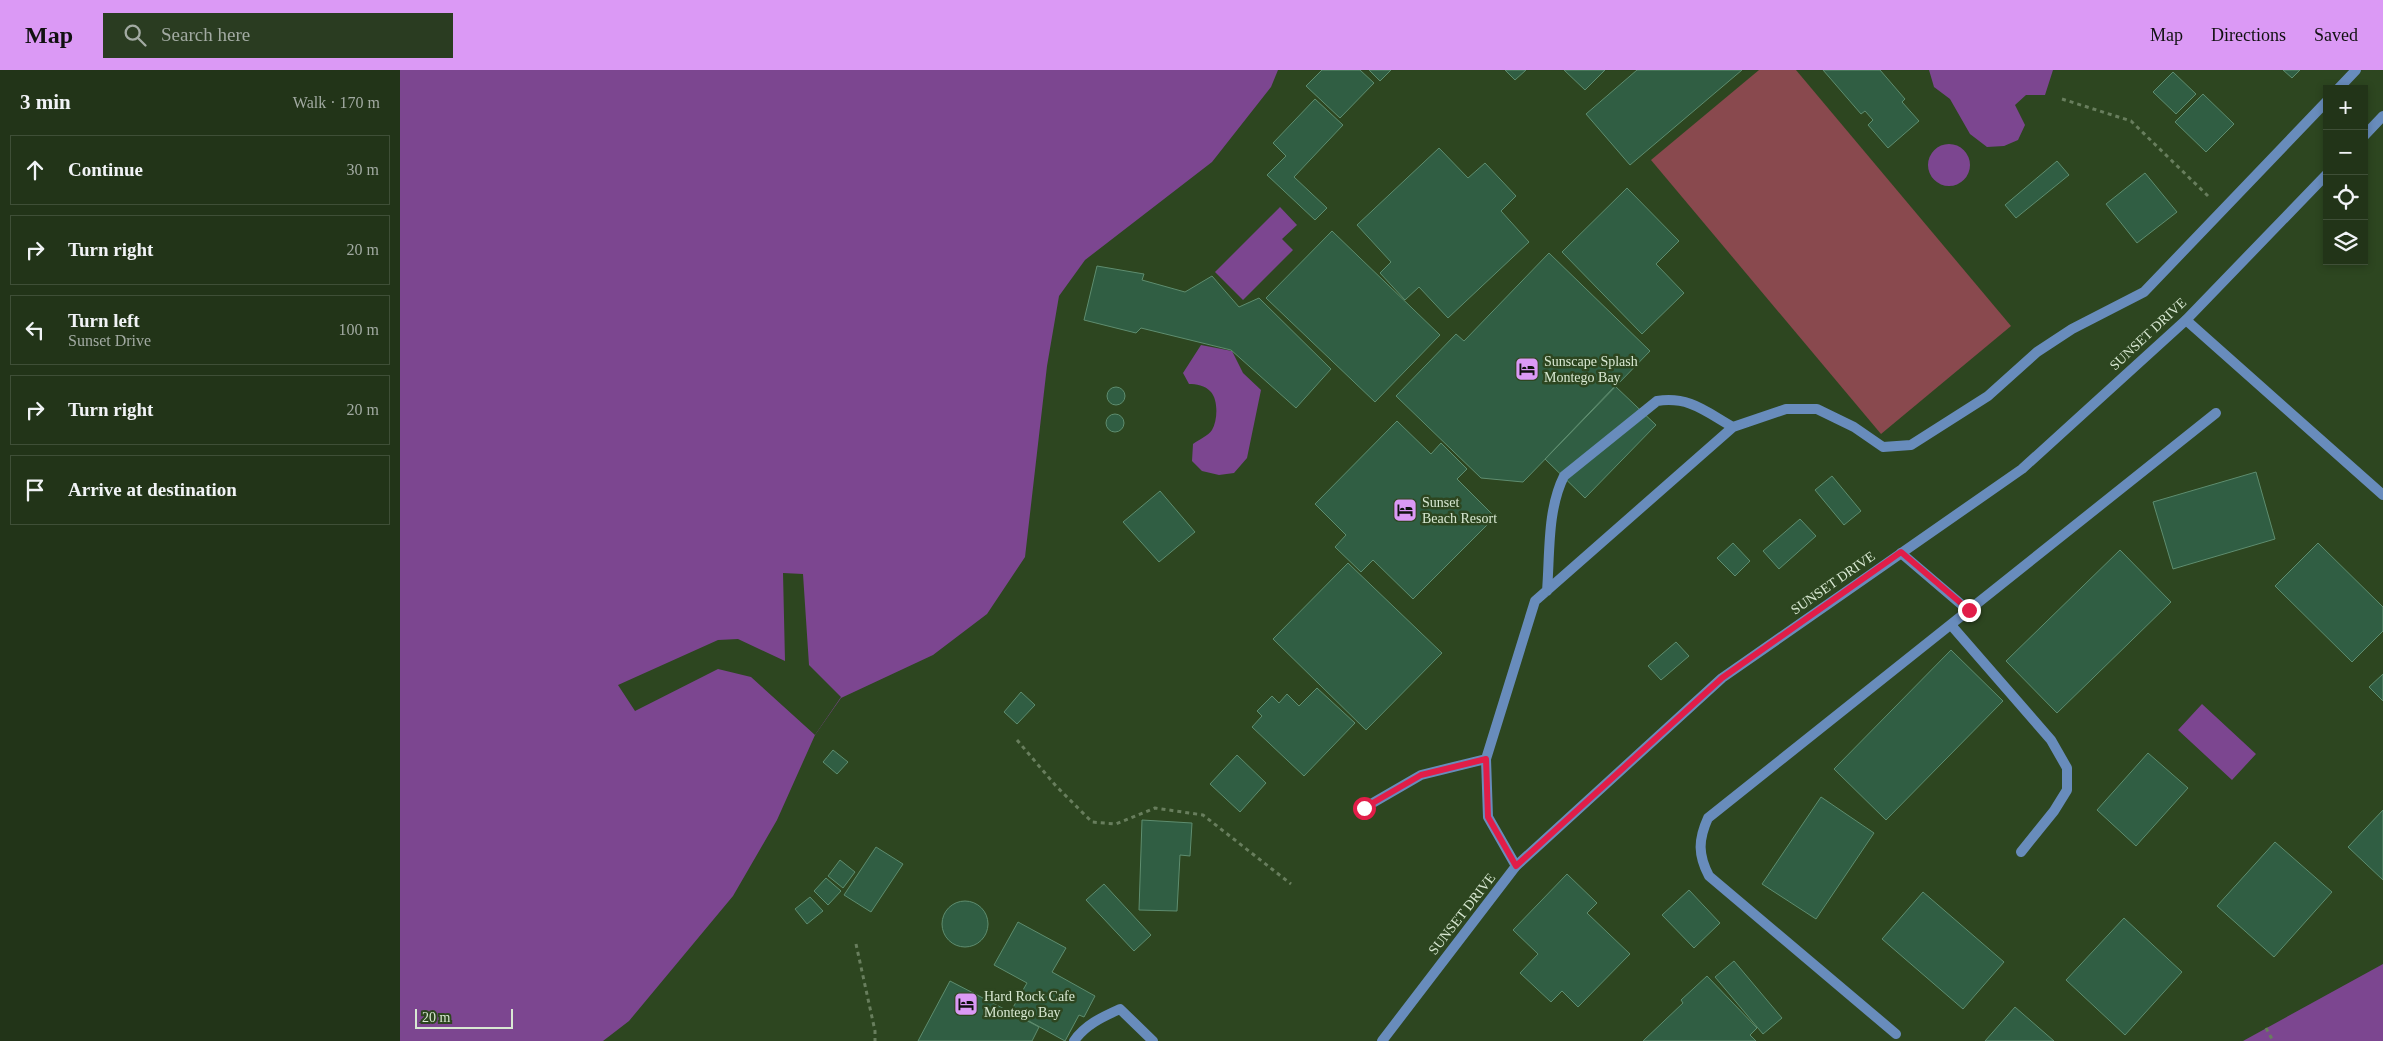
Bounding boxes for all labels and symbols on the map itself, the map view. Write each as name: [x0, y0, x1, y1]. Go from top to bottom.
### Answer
street label: SUNSET DRIVE: [2107, 295, 2189, 373]
place label: Sunscape Splash Montego Bay: [1544, 354, 1638, 385]
hotel icon: Sunscape Splash Montego Bay: [1514, 356, 1540, 382]
place label: Sunset Beach Resort: [1422, 495, 1497, 526]
hotel icon: Sunset Beach Resort: [1392, 497, 1418, 523]
street label: SUNSET DRIVE: [1788, 548, 1878, 618]
route end: [1958, 599, 1981, 622]
route start: [1353, 797, 1376, 820]
street label: SUNSET DRIVE: [1426, 870, 1498, 958]
place label: Hard Rock Cafe Montego Bay: [984, 989, 1075, 1020]
hotel icon: Hard Rock Cafe Montego Bay: [953, 991, 979, 1017]
scale bar: [415, 1006, 512, 1029]

